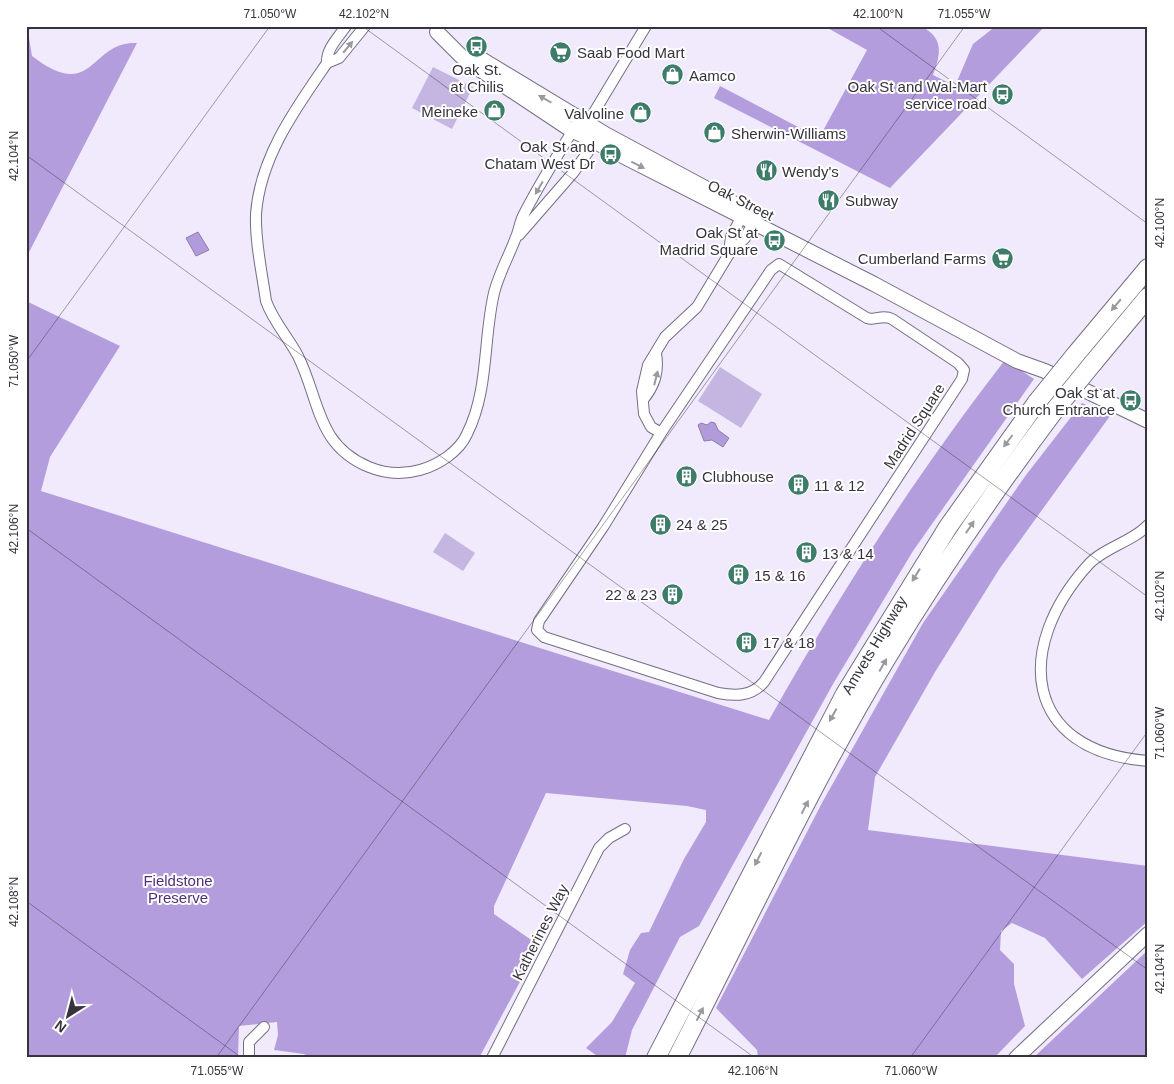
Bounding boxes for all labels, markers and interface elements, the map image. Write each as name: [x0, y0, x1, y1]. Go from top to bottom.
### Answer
text: 71.050°W: [244, 7, 297, 21]
text: 42.102°N: [339, 7, 389, 21]
text: 42.100°N: [853, 7, 903, 21]
text: 71.055°W: [938, 7, 991, 21]
bus stop icon: Oak St. at Chilis: [465, 34, 489, 58]
supermarket icon: Saab Food Mart: [549, 40, 573, 64]
one-way arrow: [342, 41, 353, 54]
place label: Saab Food Mart: [577, 44, 685, 61]
place label: Oak St. at Chilis: [450, 61, 504, 95]
shop icon: Aamco: [661, 63, 685, 87]
place label: Aamco: [689, 67, 736, 84]
place label: Oak St and Wal-Mart service road: [848, 78, 988, 112]
bus stop icon: Oak St and Wal-Mart service road: [991, 83, 1015, 107]
one-way arrow: [538, 95, 552, 103]
shop icon: Meineke: [482, 99, 506, 123]
shop icon: Valvoline: [628, 101, 652, 125]
place label: Meineke: [421, 103, 478, 120]
place label: Valvoline: [564, 105, 624, 122]
shop icon: Sherwin-Williams: [703, 121, 727, 145]
place label: Sherwin-Williams: [731, 125, 846, 142]
text: 42.104°N: [7, 131, 21, 181]
place label: Oak St and Chatam West Dr: [484, 138, 595, 172]
bus stop icon: Oak St and Chatam West Dr: [599, 143, 623, 167]
restaurant icon: Wendy's: [754, 159, 778, 183]
one-way arrow: [631, 161, 646, 169]
place label: Wendy's: [782, 163, 839, 180]
street label: Oak Street: [705, 176, 778, 224]
one-way arrow: [535, 181, 544, 194]
restaurant icon: Subway: [817, 188, 841, 212]
place label: Subway: [845, 192, 899, 209]
text: 42.100°N: [1153, 198, 1167, 248]
place label: Oak St at Madrid Square: [660, 224, 759, 258]
bus stop icon: Oak St at Madrid Square: [762, 229, 786, 253]
supermarket icon: Cumberland Farms: [990, 246, 1014, 270]
place label: Cumberland Farms: [858, 250, 986, 267]
one-way arrow: [1111, 299, 1122, 311]
text: 71.050°W: [7, 334, 21, 387]
one-way arrow: [652, 371, 660, 386]
street label: Madrid Square: [880, 380, 948, 472]
place label: Oak st at Church Entrance: [1002, 384, 1116, 418]
bus stop icon: Oak st at Church Entrance: [1119, 389, 1143, 413]
one-way arrow: [1003, 434, 1013, 448]
building icon: Clubhouse: [674, 464, 698, 488]
place label: Clubhouse: [702, 468, 774, 485]
building icon: 11 & 12: [786, 473, 810, 497]
place label: 11 & 12: [814, 477, 865, 494]
text: 42.106°N: [7, 504, 21, 554]
building icon: 24 & 25: [648, 512, 672, 536]
place label: 24 & 25: [676, 516, 728, 533]
one-way arrow: [965, 521, 975, 534]
building icon: 13 & 14: [794, 541, 818, 565]
place label: 13 & 14: [822, 545, 874, 562]
building icon: 15 & 16: [726, 563, 750, 587]
place label: 15 & 16: [754, 567, 806, 584]
one-way arrow: [911, 569, 921, 582]
text: 42.102°N: [1153, 571, 1167, 621]
building icon: 22 & 23: [661, 582, 685, 606]
place label: 22 & 23: [605, 586, 657, 603]
street label: Amvets Highway: [838, 592, 910, 697]
building icon: 17 & 18: [735, 630, 759, 654]
place label: 17 & 18: [763, 634, 815, 651]
one-way arrow: [879, 657, 887, 672]
text: 71.060°W: [1153, 706, 1167, 759]
one-way arrow: [829, 707, 837, 722]
one-way arrow: [801, 800, 809, 814]
one-way arrow: [754, 852, 762, 866]
park label: Fieldstone Preserve: [143, 872, 213, 906]
text: 42.108°N: [7, 877, 21, 927]
street label: Katherines Way: [509, 881, 572, 983]
text: 42.104°N: [1153, 944, 1167, 994]
north arrow: [42, 992, 92, 1042]
one-way arrow: [696, 1007, 704, 1022]
text: N: [52, 1017, 69, 1036]
text: 71.055°W: [191, 1064, 244, 1078]
text: 42.106°N: [728, 1064, 778, 1078]
text: 71.060°W: [885, 1064, 938, 1078]

